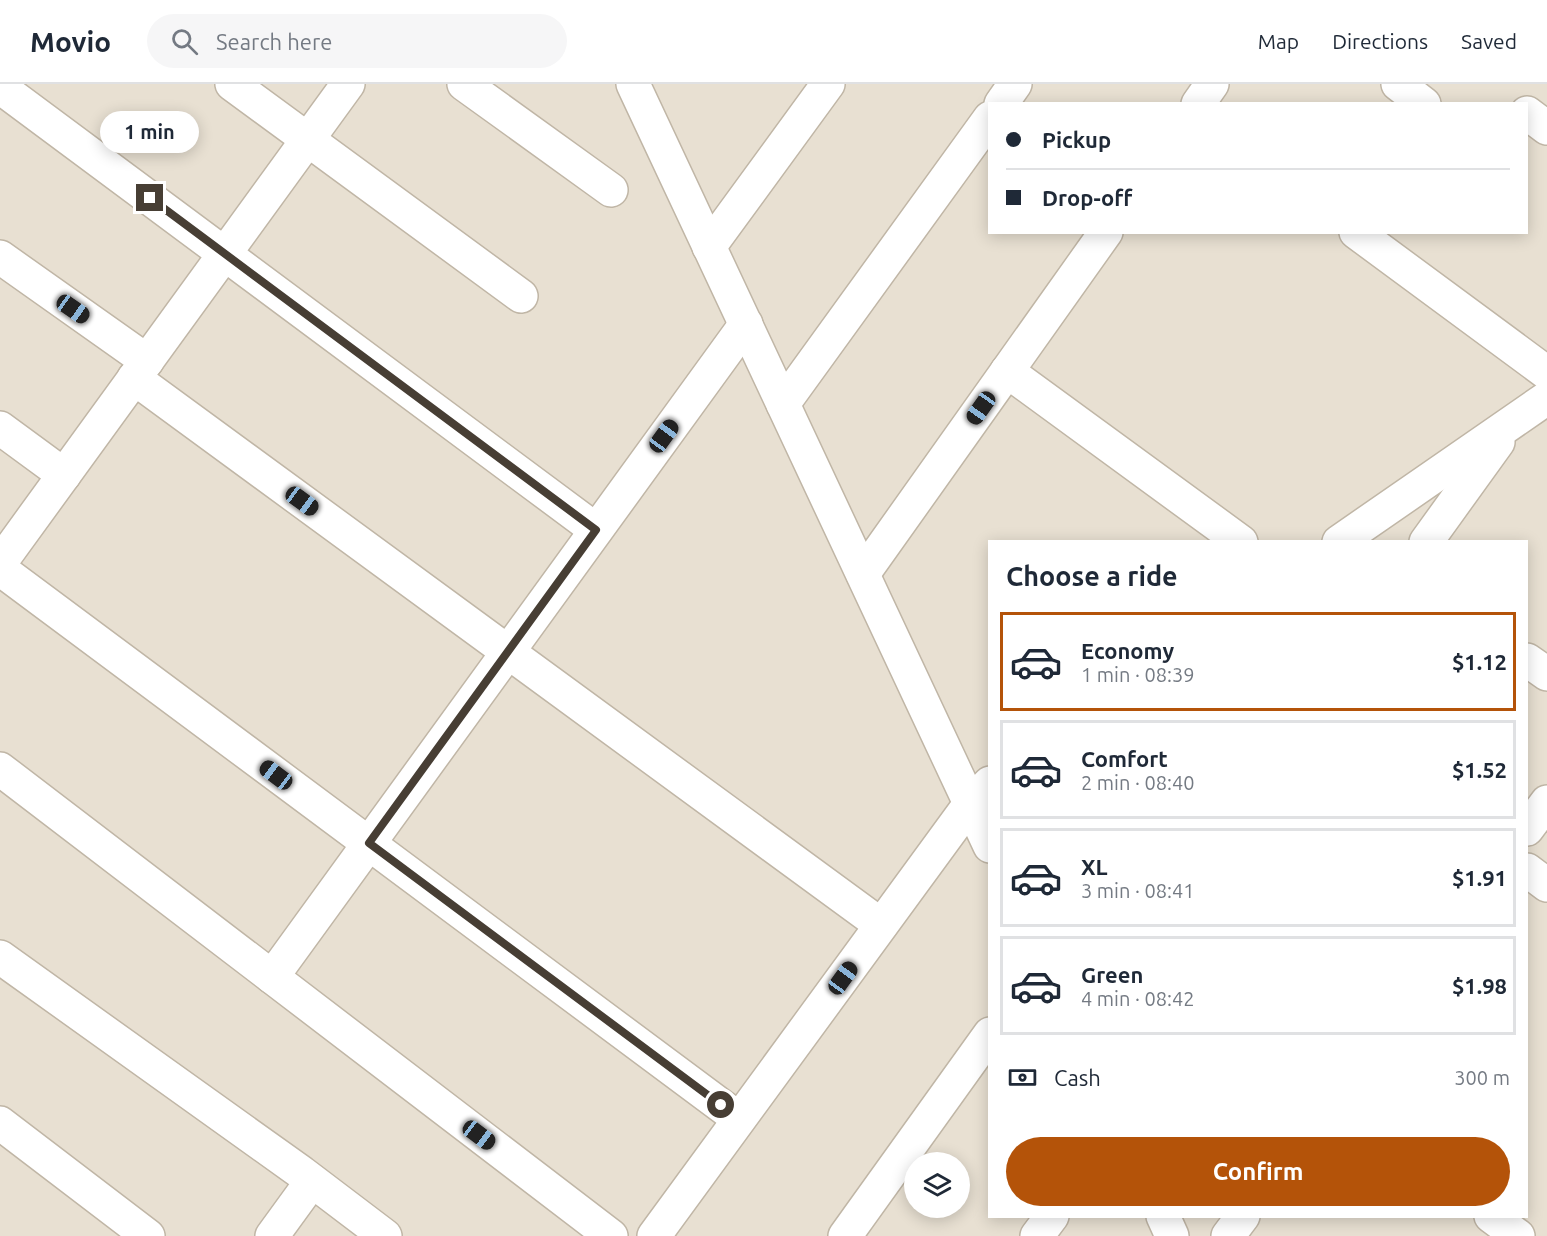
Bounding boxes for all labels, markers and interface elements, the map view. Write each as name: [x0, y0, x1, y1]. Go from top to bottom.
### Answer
search box: [147, 14, 567, 68]
icon: search: [168, 25, 201, 58]
text: Movio: [30, 26, 111, 57]
text: Search here: [216, 29, 332, 54]
text: Map: [1258, 29, 1299, 53]
text: Directions: [1332, 29, 1428, 53]
text: Saved: [1461, 29, 1517, 53]
callout: 1 min: [100, 111, 200, 153]
text: 1 min: [124, 120, 175, 143]
text: Pickup: [1042, 127, 1111, 152]
route end: [136, 184, 163, 211]
text: Drop-off: [1042, 185, 1132, 210]
car: [53, 291, 93, 327]
car: [963, 388, 999, 428]
car: [646, 416, 682, 456]
car: [282, 483, 322, 519]
text: Choose a ride: [1006, 561, 1178, 591]
icon: car: [1009, 635, 1063, 689]
text: Economy: [1081, 638, 1174, 663]
text: $1.12: [1452, 649, 1507, 674]
text: 1 min · 08:39: [1081, 663, 1195, 686]
icon: car: [1009, 743, 1063, 797]
text: Comfort: [1081, 746, 1168, 771]
car: [256, 757, 296, 793]
text: $1.52: [1452, 757, 1507, 782]
text: 2 min · 08:40: [1081, 771, 1195, 794]
icon: car: [1009, 851, 1063, 905]
text: XL: [1081, 854, 1108, 879]
text: $1.91: [1452, 865, 1507, 890]
text: 3 min · 08:41: [1081, 879, 1195, 902]
car: [825, 958, 861, 998]
icon: car: [1009, 959, 1063, 1013]
text: Green: [1081, 962, 1143, 987]
text: $1.98: [1452, 973, 1507, 998]
text: 4 min · 08:42: [1081, 987, 1195, 1010]
icon: cash: [1006, 1061, 1039, 1094]
text: Cash: [1054, 1065, 1101, 1090]
text: 300 m: [1454, 1066, 1510, 1089]
route start: [707, 1091, 734, 1118]
car: [459, 1117, 499, 1153]
button: Confirm: [1006, 1137, 1510, 1206]
map controls: [904, 1152, 970, 1218]
button: layers: [904, 1152, 970, 1218]

